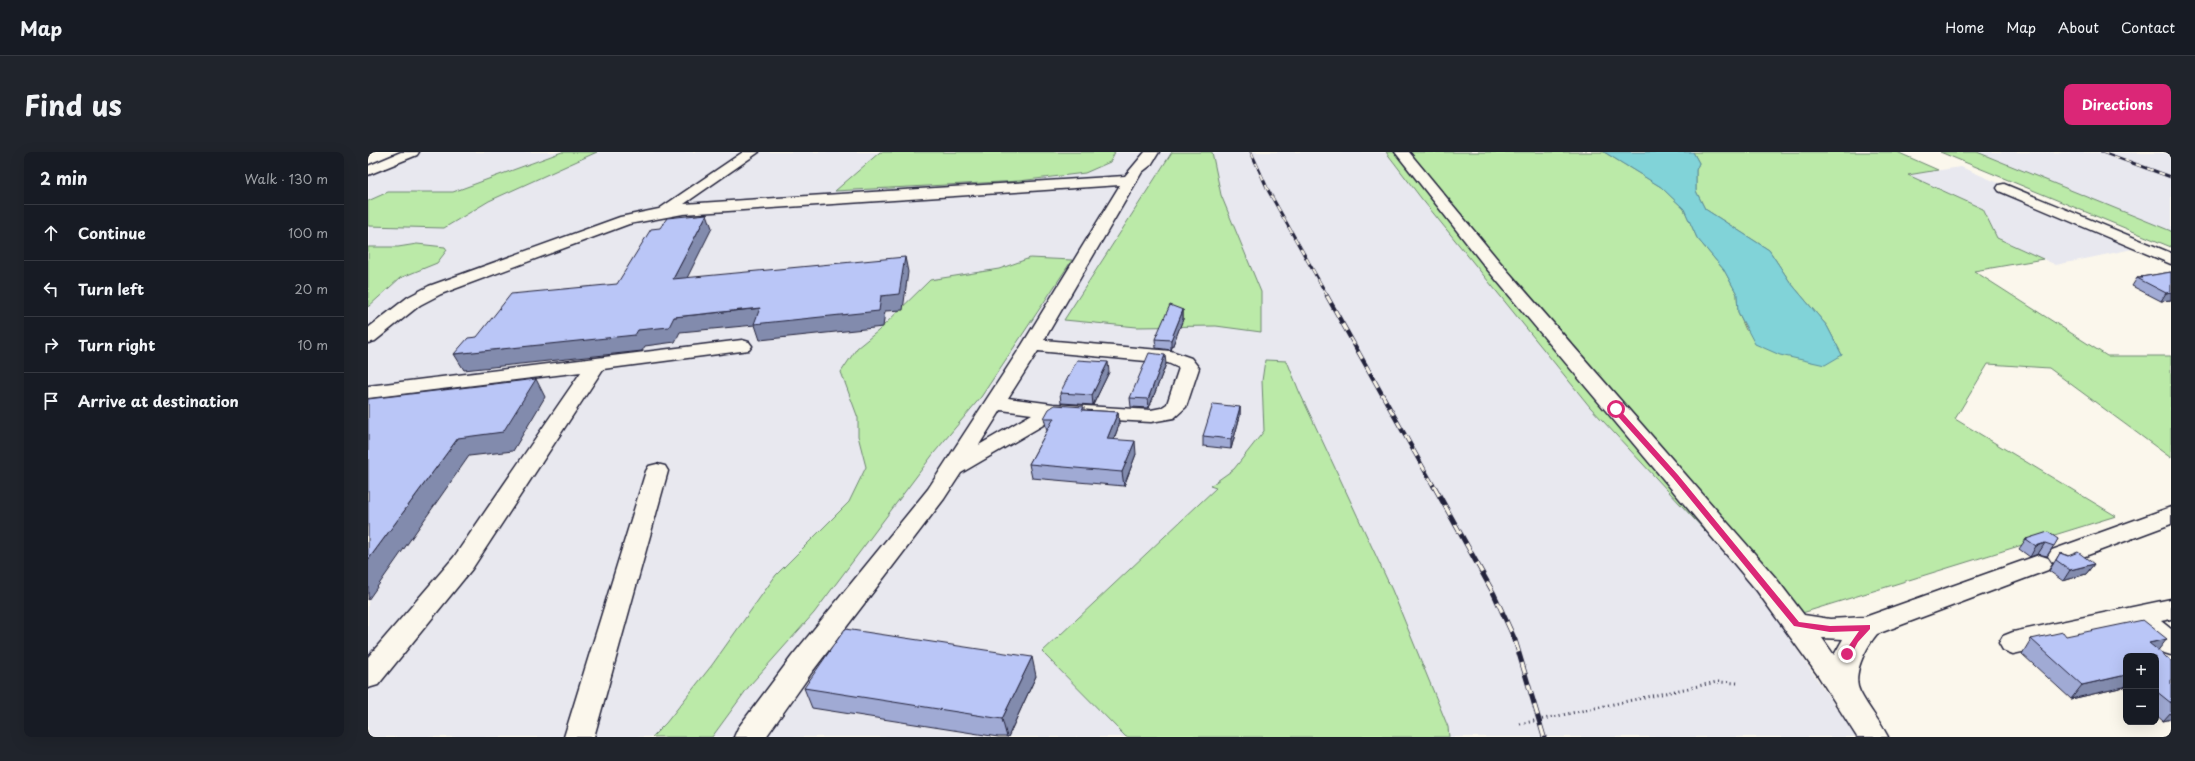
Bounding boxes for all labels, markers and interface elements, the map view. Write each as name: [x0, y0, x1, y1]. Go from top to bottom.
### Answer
text: Map: [20, 14, 62, 42]
text: Home: [1945, 17, 1984, 38]
text: Map: [2006, 17, 2036, 38]
text: About: [2058, 17, 2099, 38]
text: Contact: [2121, 17, 2175, 38]
text: Find us: [24, 83, 122, 126]
button: Directions: [2064, 84, 2171, 125]
text: 2 min: [40, 165, 87, 191]
text: Walk · 130 m: [245, 169, 328, 188]
text: Continue: [78, 221, 146, 244]
icon: ahead: [40, 222, 62, 244]
text: 100 m: [288, 223, 328, 242]
text: Turn left: [78, 277, 144, 300]
icon: left: [40, 278, 62, 300]
text: 20 m: [294, 279, 328, 298]
text: Turn right: [78, 333, 155, 356]
icon: right: [40, 334, 62, 356]
text: 10 m: [298, 335, 328, 354]
text: Arrive at destination: [78, 389, 239, 412]
icon: arrive: [40, 390, 62, 412]
route start: [1607, 400, 1625, 418]
route end: [1838, 645, 1856, 663]
map controls: [2123, 653, 2159, 725]
button: +: [2123, 653, 2159, 689]
button: −: [2123, 689, 2159, 725]

